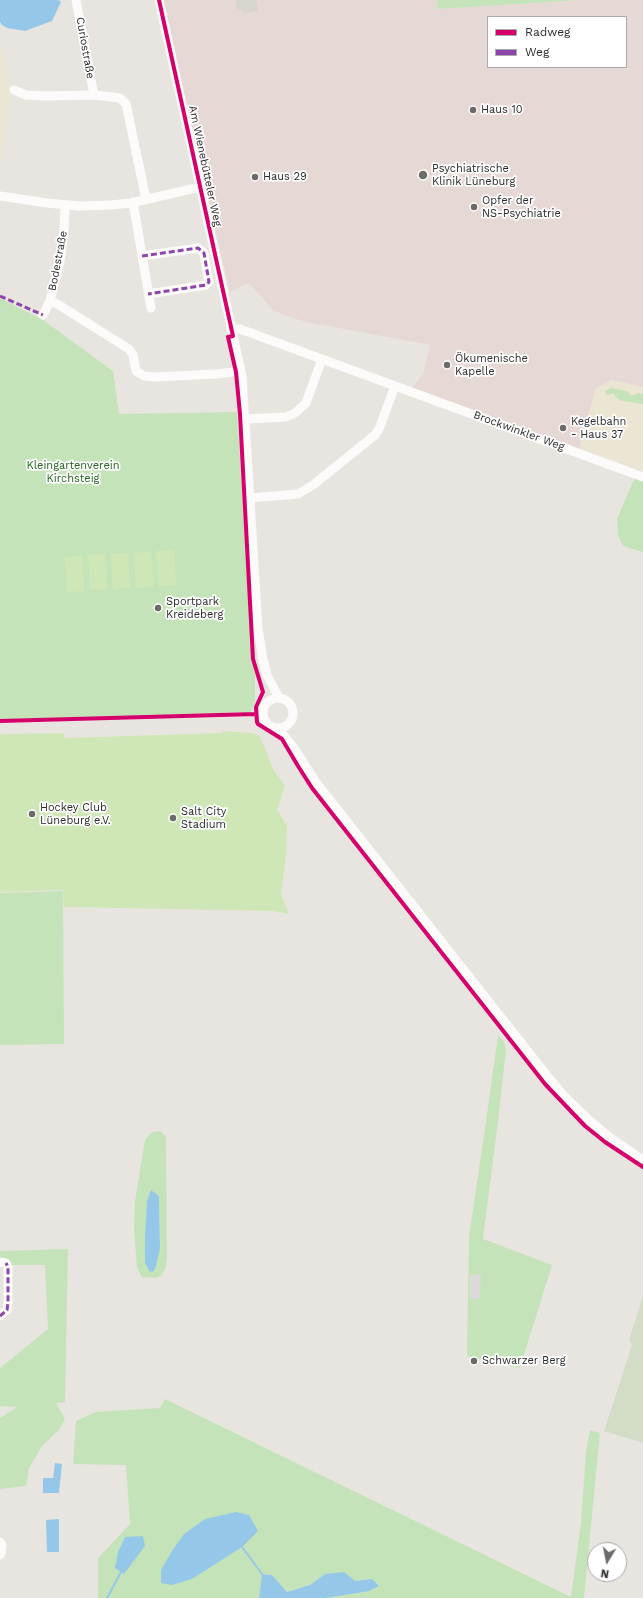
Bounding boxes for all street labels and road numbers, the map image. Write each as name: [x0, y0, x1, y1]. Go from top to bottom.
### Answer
street label: Curiostraße: [73, 16, 97, 80]
street label: Am Wienebütteler Weg: [186, 104, 224, 228]
street label: Bodestraße: [46, 230, 70, 292]
street label: Brockwinkler Weg: [472, 408, 566, 454]

